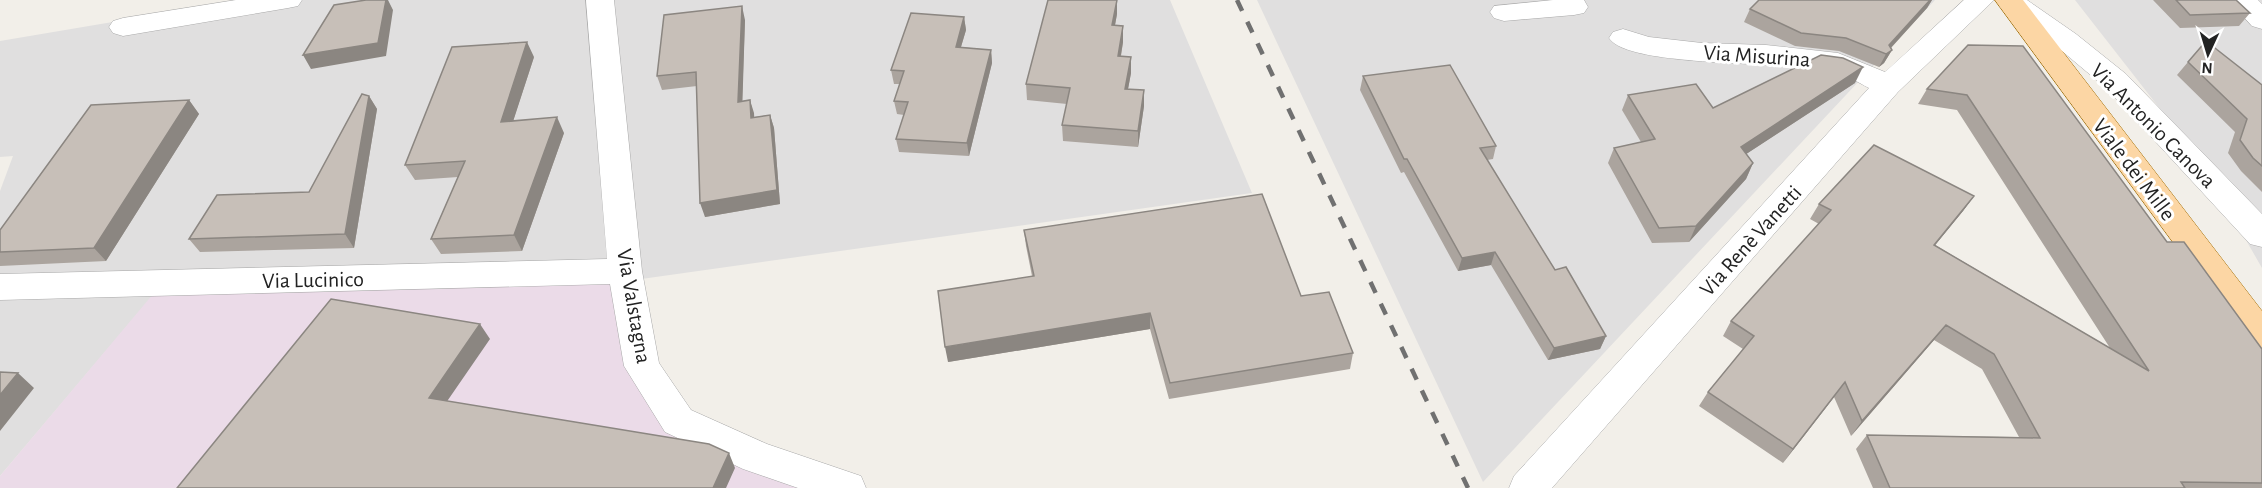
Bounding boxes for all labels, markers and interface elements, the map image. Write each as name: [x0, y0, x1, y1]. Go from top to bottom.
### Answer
north arrow: [2178, 24, 2238, 84]
street label: Via Misurina: [1703, 41, 1811, 71]
street label: Via Antonio Canova: [2087, 59, 2220, 192]
text: N: [2201, 60, 2213, 76]
street label: Viale dei Mille: [2089, 115, 2179, 225]
street label: Via Renè Vanetti: [1696, 181, 1806, 300]
street label: Via Valstagna: [613, 247, 655, 365]
street label: Via Lucinico: [262, 268, 364, 292]

